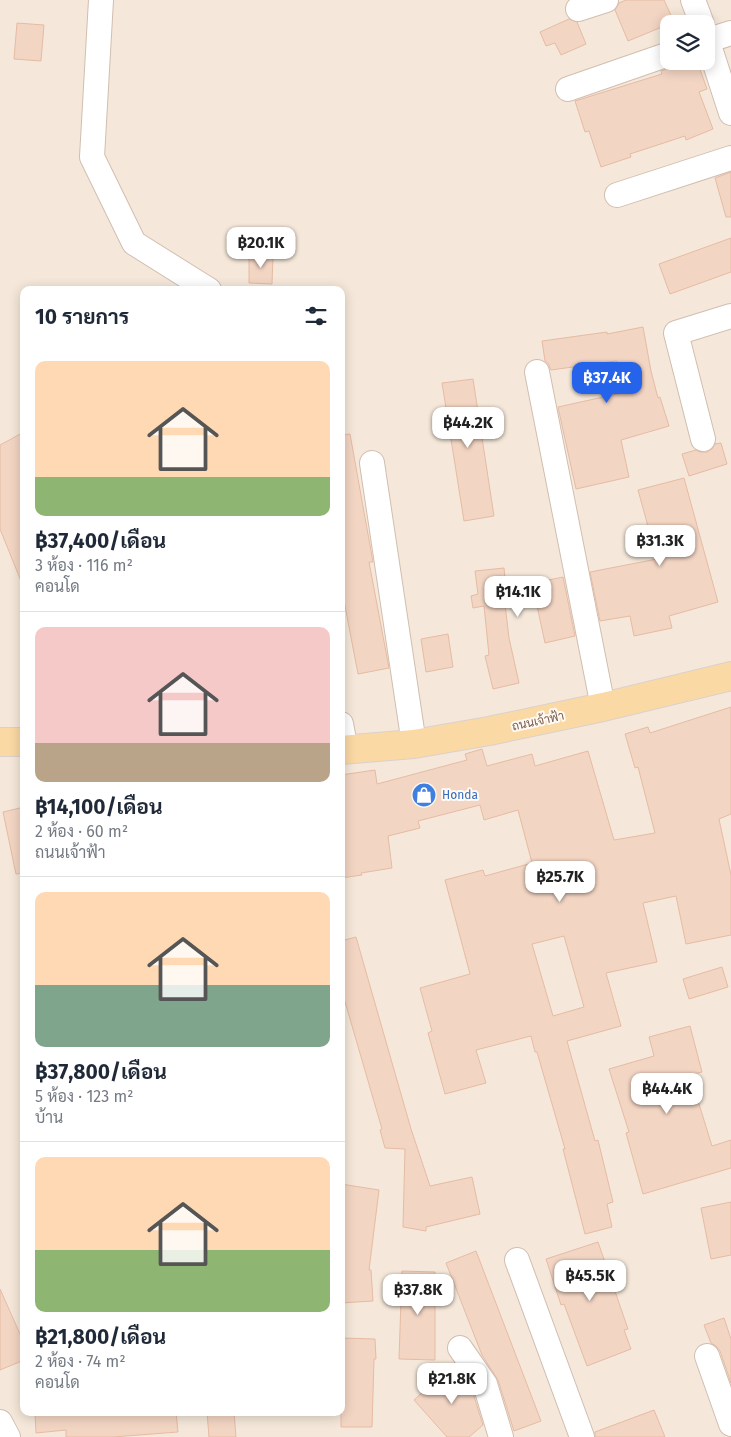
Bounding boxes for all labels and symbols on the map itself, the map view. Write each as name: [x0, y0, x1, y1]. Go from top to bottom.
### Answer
pin: ฿20.1K: [220, 226, 302, 269]
pin: ฿37.4K: [566, 362, 648, 404]
pin: ฿44.2K: [427, 406, 509, 449]
pin: ฿31.3K: [619, 524, 701, 567]
pin: ฿14.1K: [477, 576, 559, 618]
street label: ถนนเจ้าฟ้า: [511, 709, 565, 733]
shop icon: Honda: [411, 782, 437, 808]
place label: Honda: [442, 788, 478, 802]
pin: ฿25.7K: [519, 860, 601, 903]
pin: ฿44.4K: [626, 1072, 708, 1115]
pin: ฿45.5K: [549, 1260, 631, 1302]
pin: ฿37.8K: [377, 1274, 459, 1316]
pin: ฿21.8K: [411, 1362, 493, 1405]

